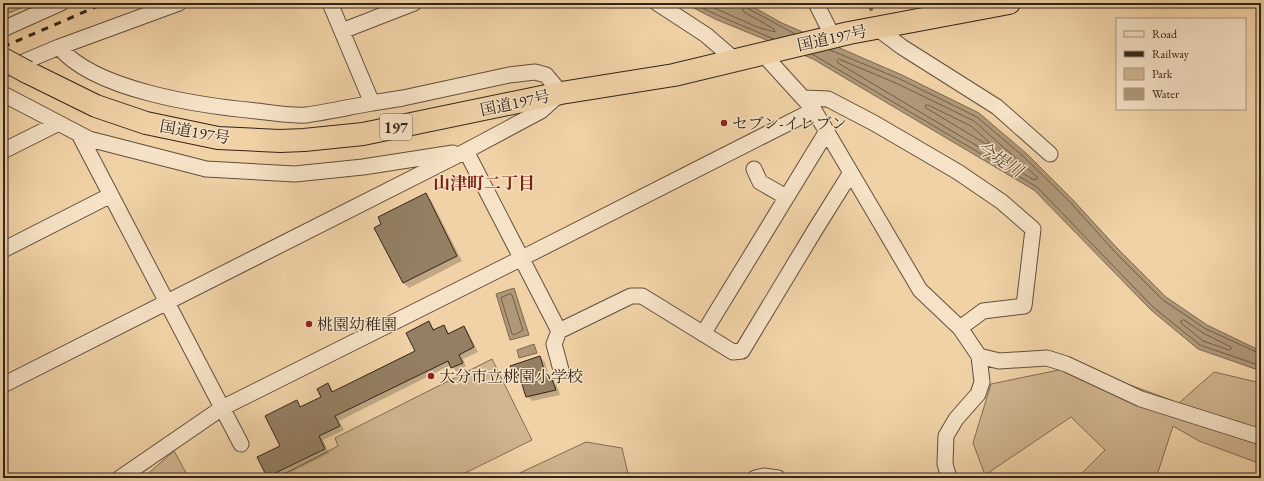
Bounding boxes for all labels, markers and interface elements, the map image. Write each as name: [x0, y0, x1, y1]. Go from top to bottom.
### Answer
legend: [1116, 18, 1246, 110]
street label: 国道197号: [795, 20, 869, 56]
text: Road: [1152, 26, 1178, 42]
text: Railway: [1152, 46, 1190, 62]
text: Park: [1152, 66, 1173, 82]
street label: 国道197号: [478, 85, 552, 121]
text: Water: [1152, 86, 1179, 102]
place label: セブン-イレブン: [732, 113, 847, 134]
road number: 197: [380, 114, 412, 140]
street label: 国道197号: [158, 115, 232, 149]
marker: セブン-イレブン: [719, 118, 729, 128]
water label: 今堤川: [973, 136, 1029, 183]
district label: 山津町二丁目: [433, 172, 535, 194]
place label: 桃園幼稚園: [317, 314, 397, 335]
marker: 桃園幼稚園: [304, 319, 314, 329]
place label: 大分市立桃園小学校: [439, 366, 583, 387]
marker: 大分市立桃園小学校: [426, 371, 436, 381]

